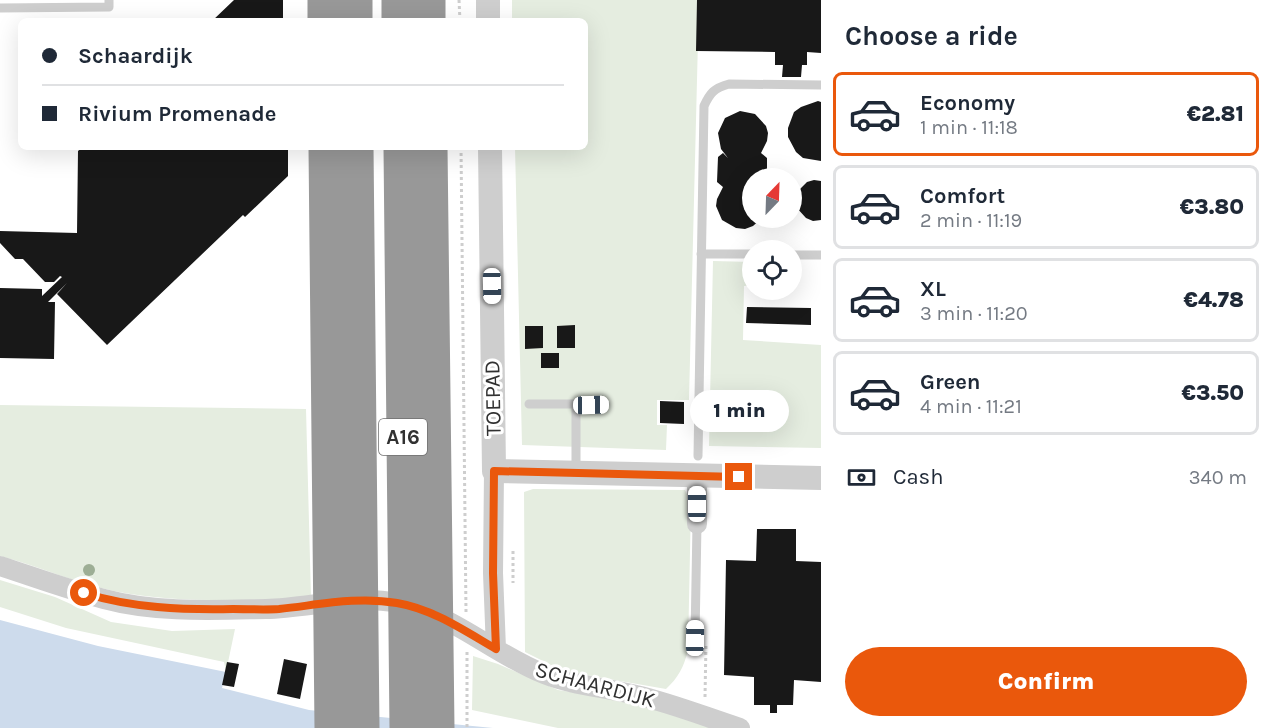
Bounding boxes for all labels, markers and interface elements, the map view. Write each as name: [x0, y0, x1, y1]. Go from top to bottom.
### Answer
text: Choose a ride: [845, 20, 1018, 52]
text: Schaardijk: [78, 43, 193, 69]
icon: car: [848, 87, 902, 141]
text: Economy: [920, 90, 1015, 116]
text: Rivium Promenade: [78, 101, 276, 127]
text: €2.81: [1187, 101, 1244, 127]
text: 1 min · 11:18: [920, 116, 1018, 139]
north arrow: [742, 168, 802, 228]
map controls: [742, 168, 802, 300]
icon: car: [848, 180, 902, 234]
text: Comfort: [920, 183, 1005, 209]
text: €3.80: [1180, 194, 1244, 220]
text: 2 min · 11:19: [920, 209, 1022, 232]
button: locate: [742, 240, 802, 300]
car: [483, 268, 501, 304]
icon: car: [848, 273, 902, 327]
text: XL: [920, 276, 946, 302]
text: €4.78: [1184, 287, 1244, 313]
text: 3 min · 11:20: [920, 302, 1028, 325]
street label: TOEPAD: [479, 360, 507, 436]
icon: car: [848, 366, 902, 420]
text: Green: [920, 369, 981, 395]
text: €3.50: [1182, 380, 1244, 406]
callout: 1 min: [690, 390, 789, 432]
text: 4 min · 11:21: [920, 395, 1022, 418]
car: [573, 396, 609, 414]
text: 1 min: [713, 399, 766, 422]
road number: A16: [379, 419, 427, 455]
icon: cash: [845, 461, 878, 494]
route end: [725, 463, 752, 490]
text: Cash: [893, 464, 943, 490]
text: 340 m: [1189, 466, 1247, 489]
car: [688, 486, 706, 522]
route start: [70, 579, 97, 606]
car: [686, 620, 704, 656]
button: Confirm: [845, 647, 1247, 716]
street label: SCHAARDIJK: [532, 657, 658, 713]

